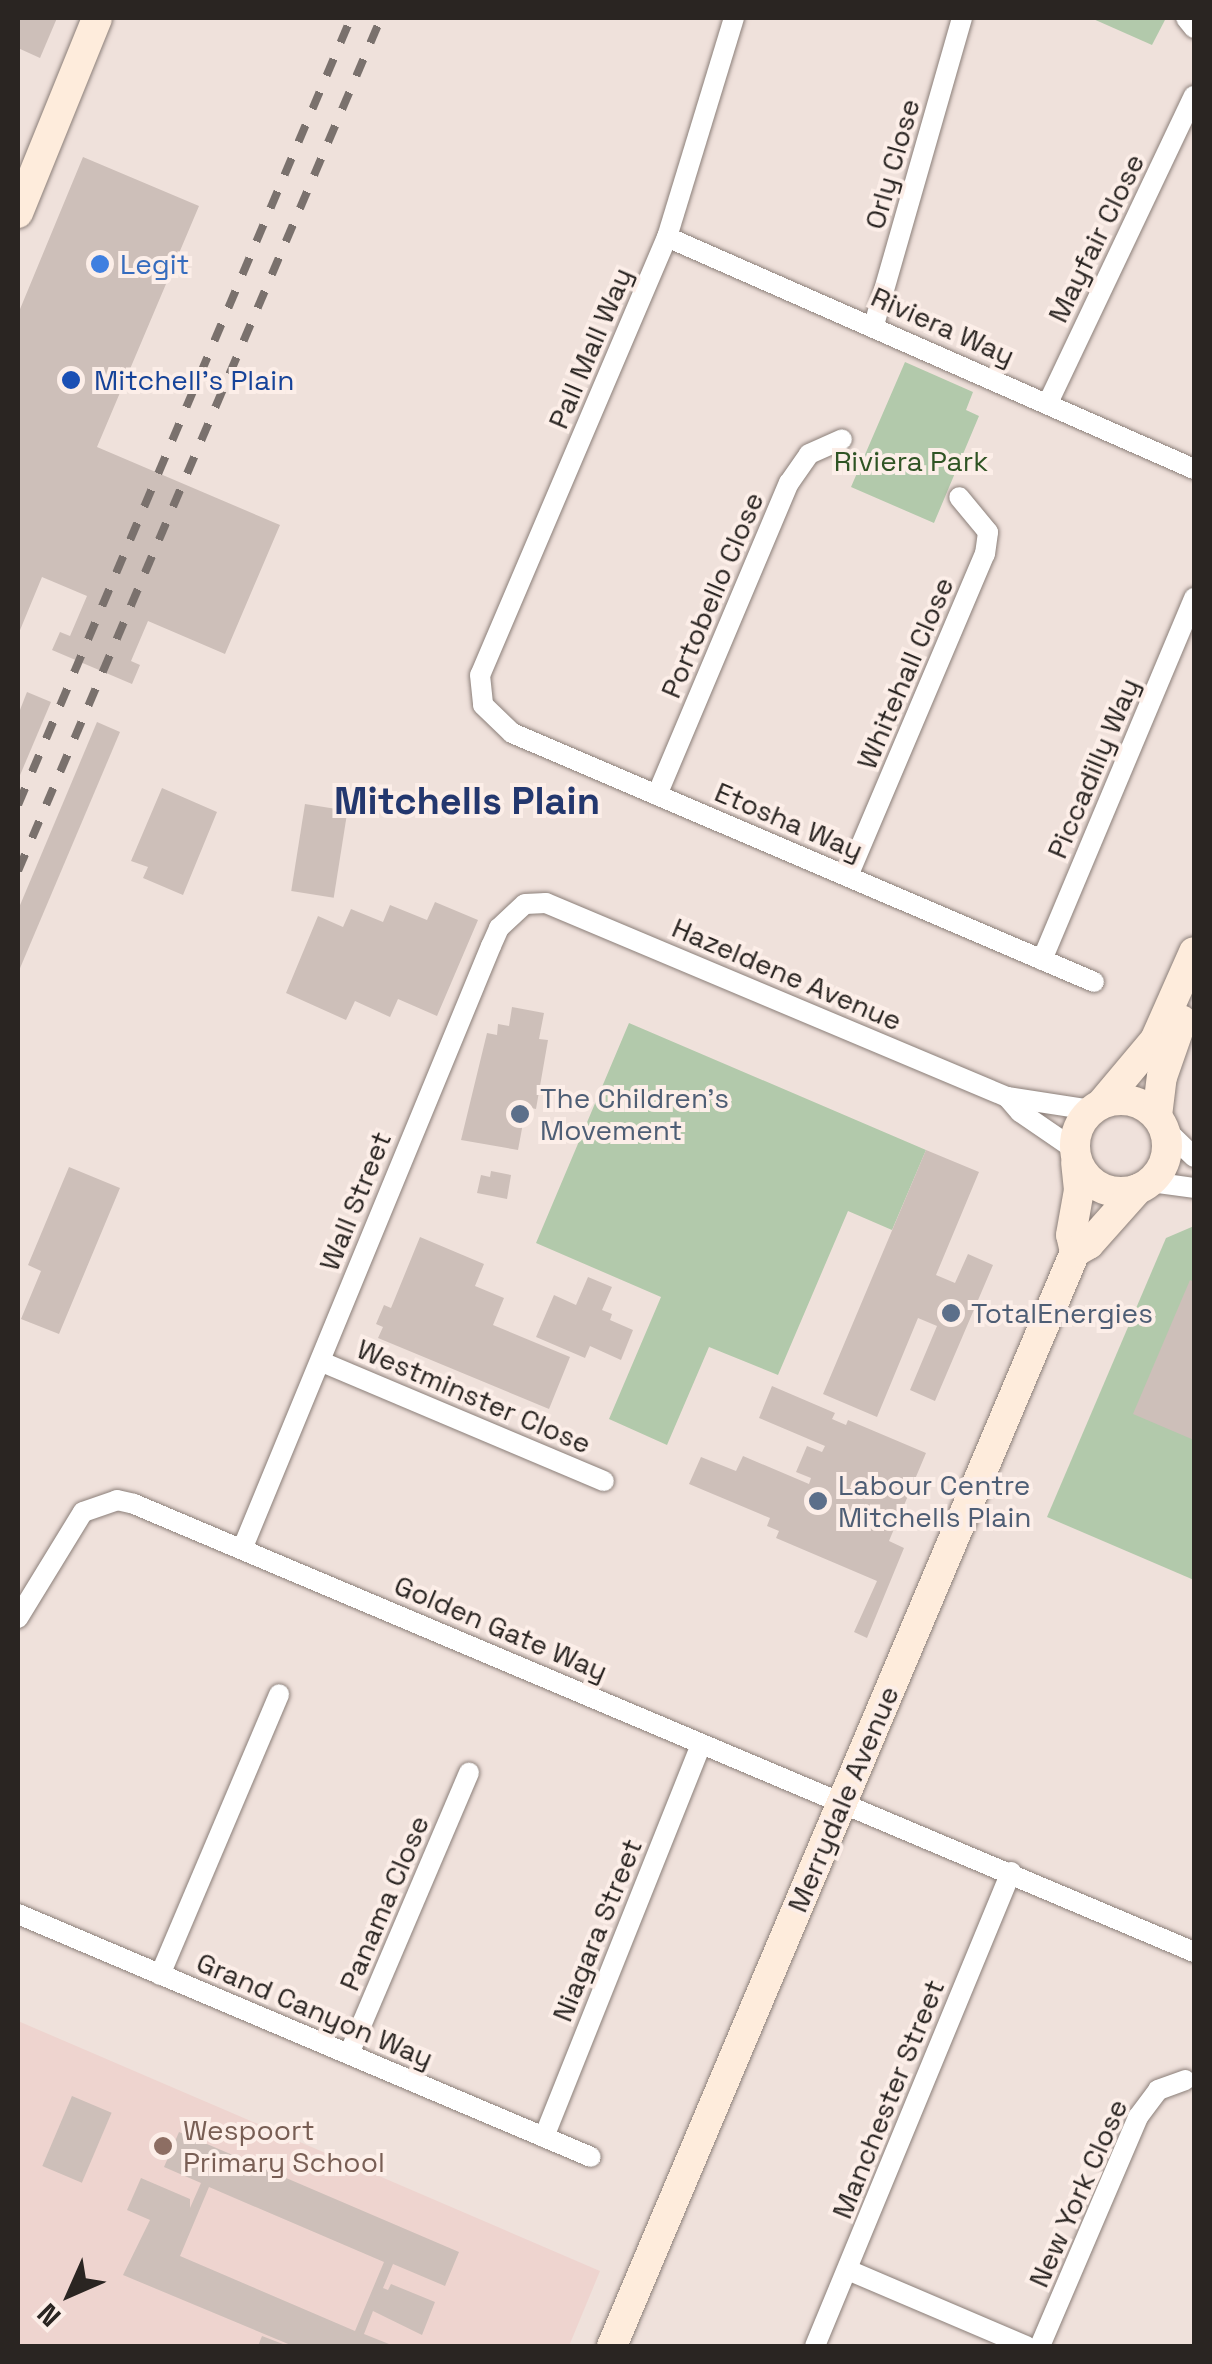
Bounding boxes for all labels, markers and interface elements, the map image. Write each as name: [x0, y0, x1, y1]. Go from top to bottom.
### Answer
street label: Orly Close: [857, 95, 927, 233]
street label: Mayfair Close: [1041, 148, 1151, 328]
place label: Legit: [120, 247, 189, 281]
marker: Legit: [89, 253, 111, 275]
street label: Pall Mall Way: [541, 262, 639, 434]
street label: Riviera Way: [866, 279, 1020, 373]
place label: Mitchell's Plain: [94, 363, 294, 397]
marker: Mitchell's Plain: [58, 367, 84, 393]
park label: Riviera Park: [834, 444, 988, 478]
street label: Portobello Close: [654, 487, 770, 703]
street label: Whitehall Close: [849, 572, 961, 774]
street label: Piccadilly Way: [1040, 673, 1146, 863]
street label: Etosha Way: [710, 775, 868, 867]
district label: Mitchells Plain: [334, 779, 600, 825]
street label: Hazeldene Avenue: [667, 910, 907, 1038]
place label: The Children's Movement: [540, 1081, 729, 1147]
marker: The Children's Movement: [509, 1103, 531, 1125]
street label: Wall Street: [312, 1127, 398, 1275]
place label: TotalEnergies: [971, 1296, 1153, 1330]
marker: TotalEnergies: [940, 1302, 962, 1324]
street label: Westminster Close: [352, 1332, 596, 1460]
place label: Labour Centre Mitchells Plain: [838, 1468, 1031, 1534]
marker: Labour Centre Mitchells Plain: [807, 1490, 829, 1512]
street label: Golden Gate Way: [389, 1568, 613, 1688]
street label: Merrydale Avenue: [780, 1681, 906, 1917]
street label: Panama Close: [332, 1810, 436, 1996]
street label: Niagara Street: [545, 1834, 649, 2026]
street label: Grand Canyon Way: [192, 1945, 438, 2075]
street label: Manchester Street: [825, 1975, 951, 2223]
street label: New York Close: [1021, 2094, 1135, 2292]
place label: Wespoort Primary School: [183, 2113, 385, 2179]
marker: Wespoort Primary School: [152, 2135, 174, 2157]
north arrow: [20, 2244, 120, 2344]
text: N: [29, 2296, 68, 2335]

